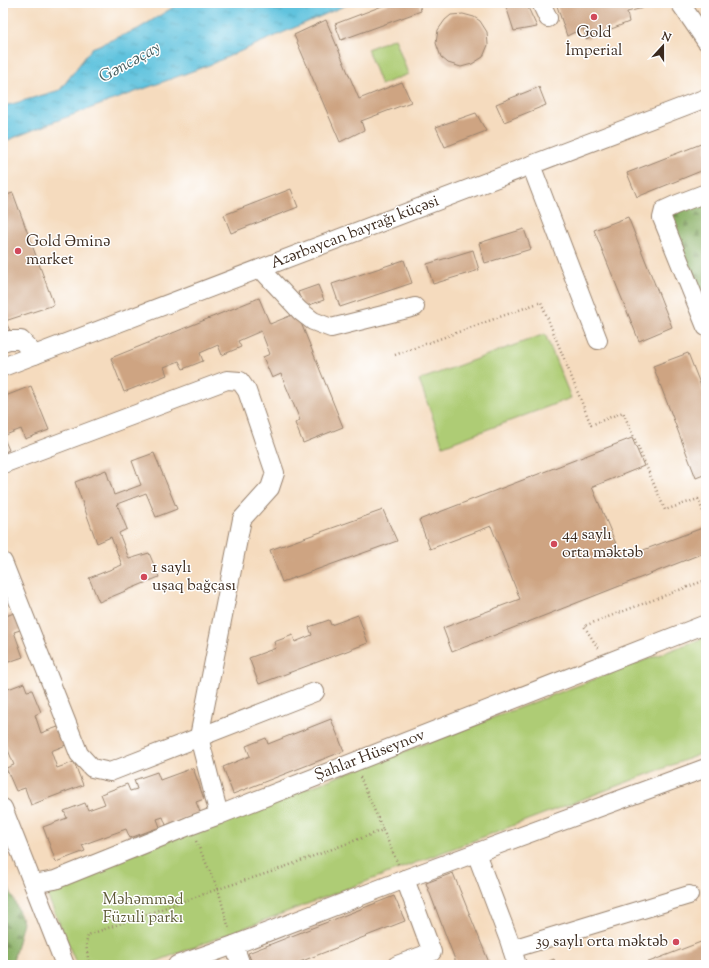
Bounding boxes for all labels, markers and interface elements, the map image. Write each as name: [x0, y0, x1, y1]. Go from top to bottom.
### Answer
marker: Gold İmperial: [589, 12, 599, 22]
place label: Gold İmperial: [565, 22, 623, 63]
north arrow: [643, 26, 683, 66]
text: N: [658, 28, 673, 47]
water label: Gəncəçay: [95, 36, 165, 90]
street label: Azərbaycan bayrağı küçəsi: [268, 190, 443, 276]
place label: Gold Əminə market: [26, 231, 110, 272]
marker: Gold Əminə market: [13, 246, 23, 256]
place label: 44 saylı orta məktəb: [562, 524, 643, 565]
marker: 44 saylı orta məktəb: [549, 539, 559, 549]
place label: 1 saylı uşaq bağçası: [152, 557, 237, 598]
marker: 1 saylı uşaq bağçası: [139, 572, 149, 582]
street label: Şahlar Hüseynov: [311, 724, 429, 788]
park label: Məhəmməd Füzuli parkı: [103, 889, 184, 930]
place label: 39 saylı orta məktəb: [536, 931, 668, 954]
marker: 39 saylı orta məktəb: [671, 937, 681, 947]

